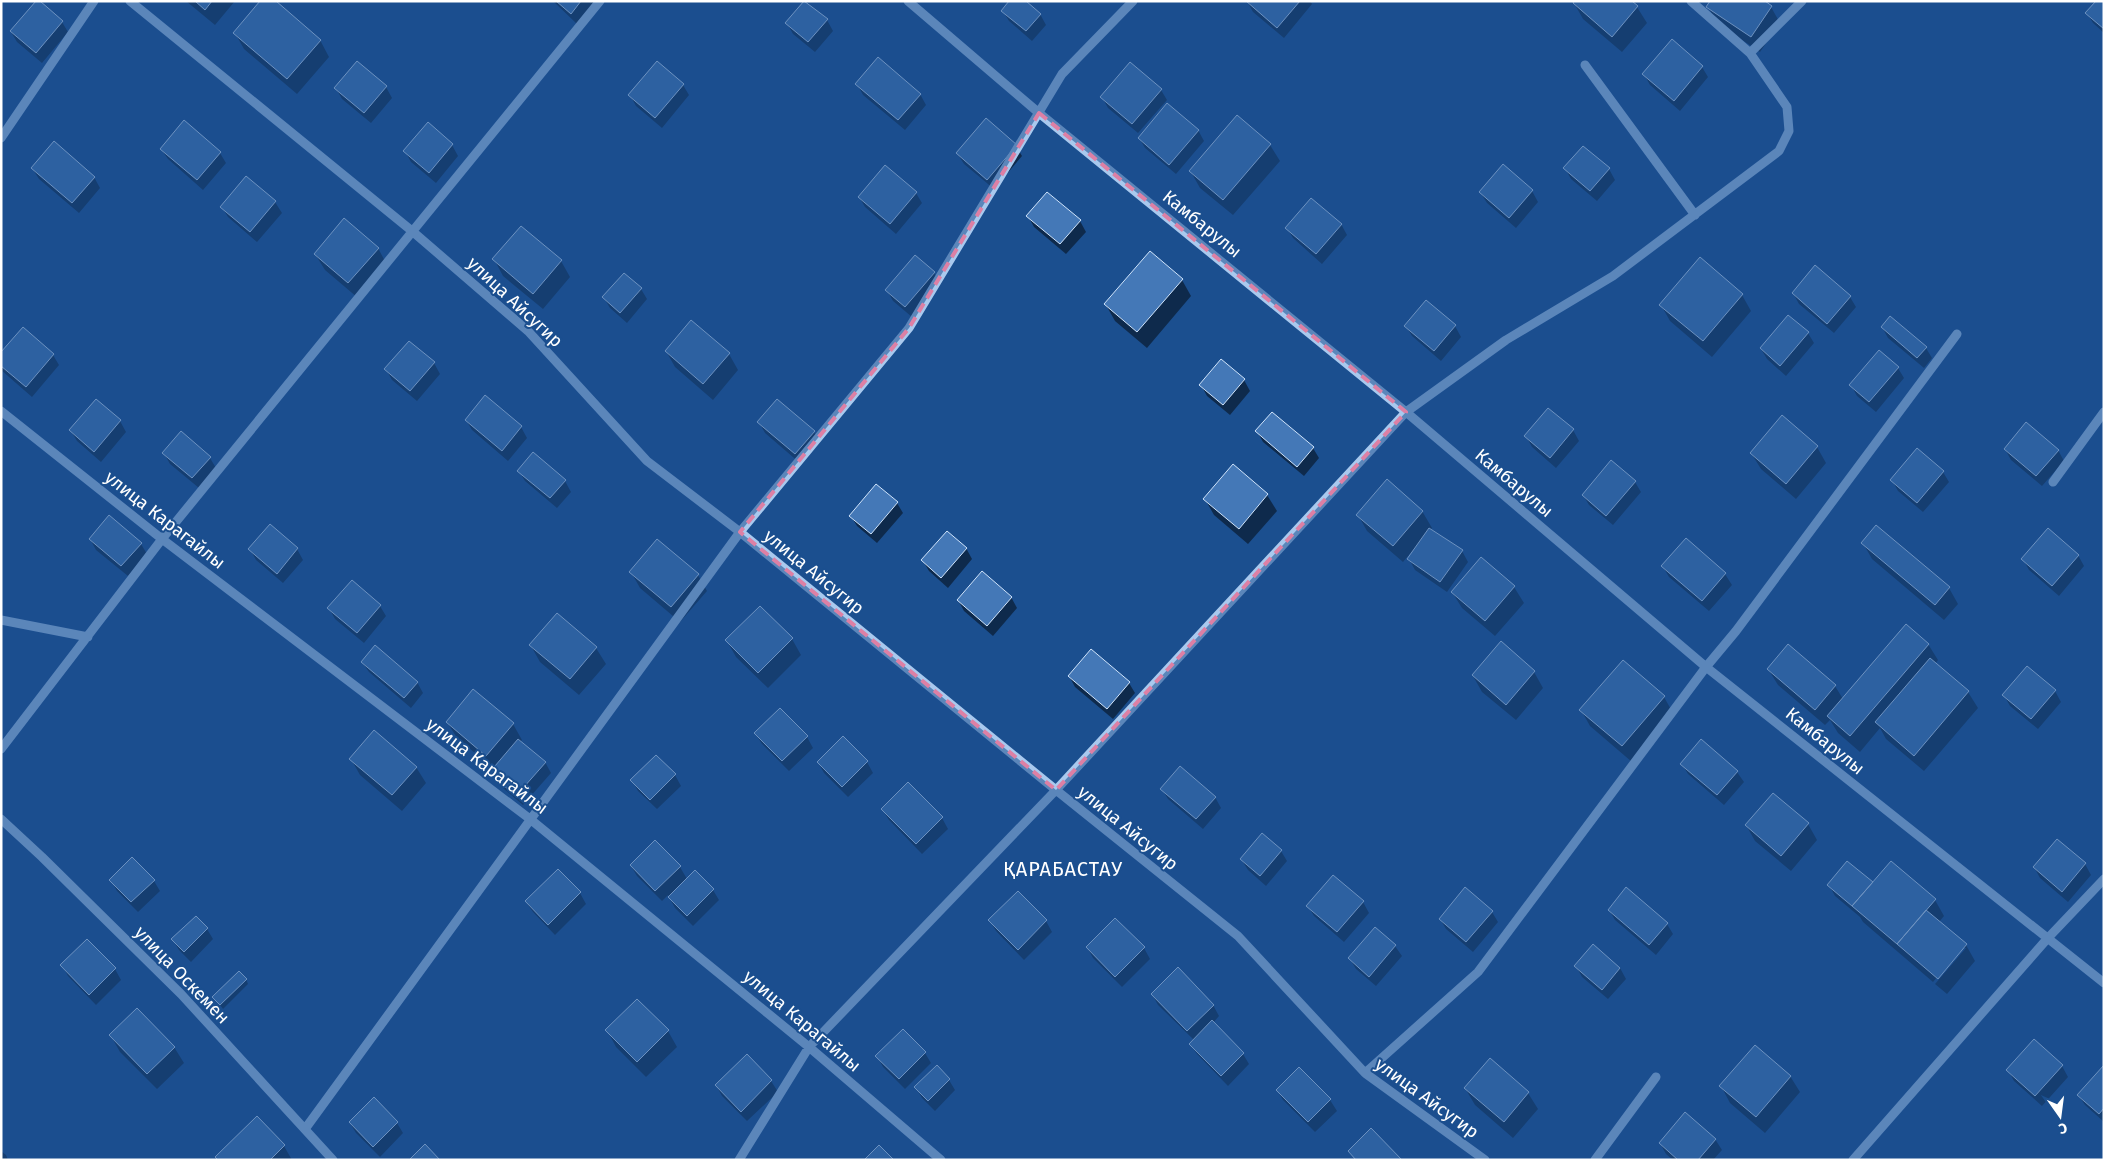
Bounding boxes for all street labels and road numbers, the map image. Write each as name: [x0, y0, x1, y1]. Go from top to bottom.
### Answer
street label: Камбарулы: [1158, 185, 1246, 263]
street label: улица Айсугир: [463, 252, 567, 352]
street label: Камбарулы: [1470, 444, 1558, 522]
street label: улица Карагайлы: [100, 466, 230, 574]
street label: улица Айсугир: [759, 525, 869, 619]
street label: Камбарулы: [1781, 702, 1869, 780]
street label: улица Карагайлы: [422, 713, 552, 819]
street label: улица Айсугир: [1073, 781, 1183, 875]
street label: улица Оскемен: [130, 921, 234, 1029]
street label: улица Карагайлы: [739, 965, 865, 1077]
street label: улица Айсугир: [1371, 1053, 1483, 1143]

